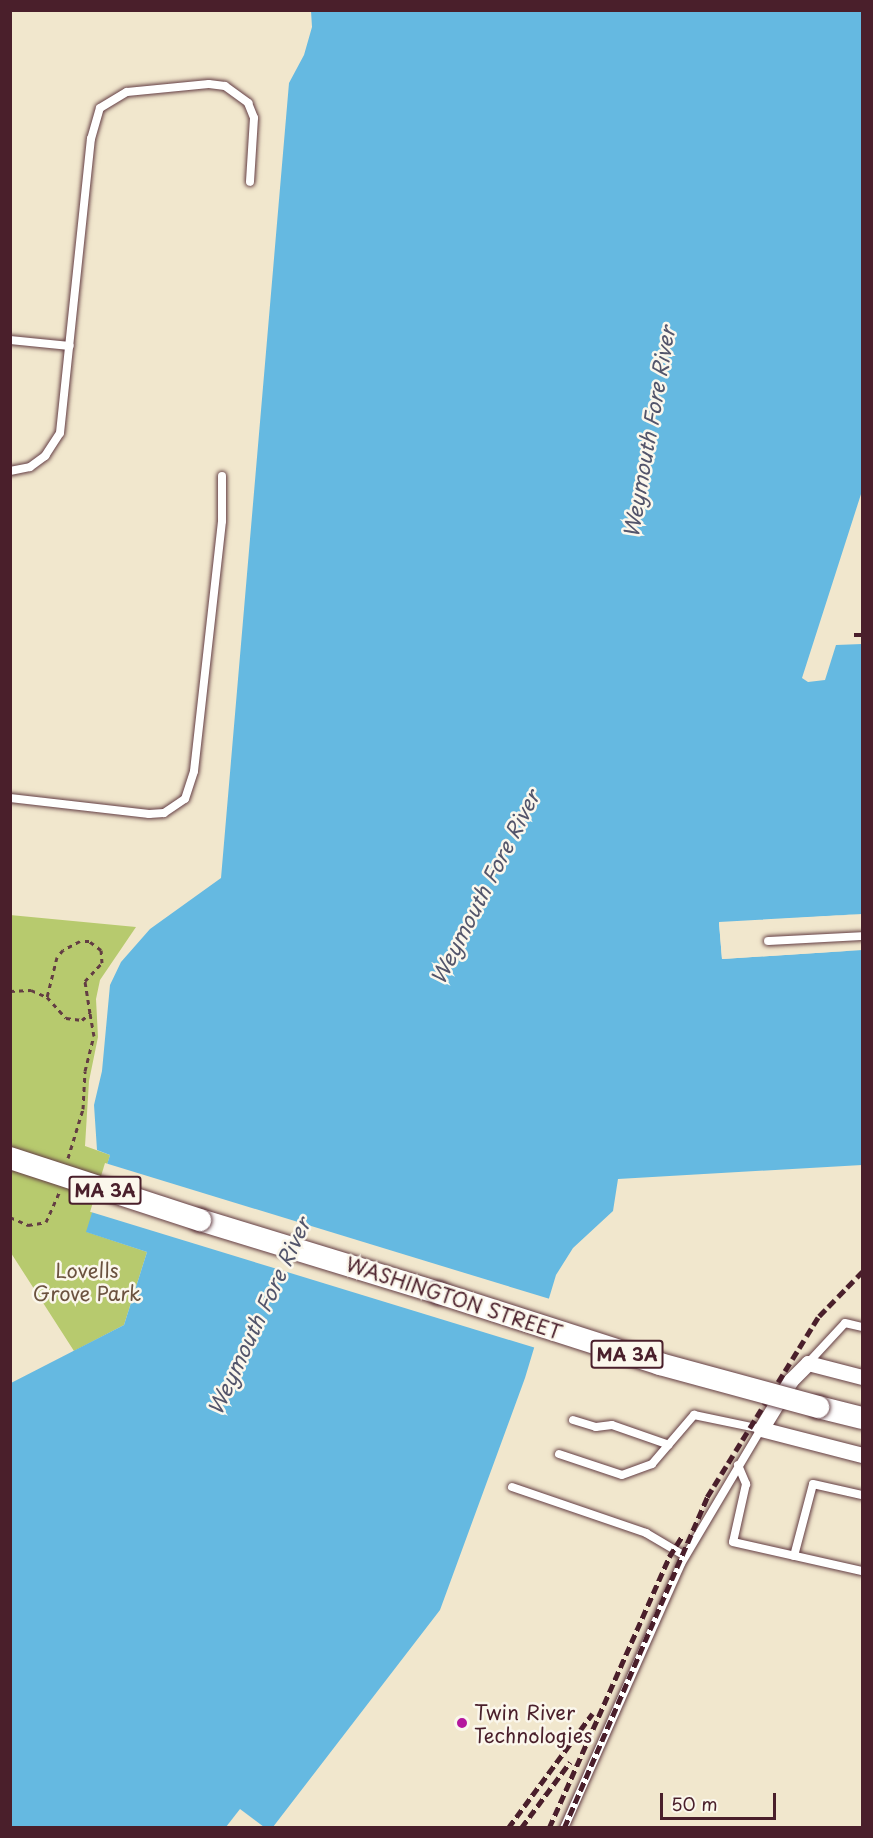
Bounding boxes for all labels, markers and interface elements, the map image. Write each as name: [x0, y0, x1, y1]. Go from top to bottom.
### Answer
water label: Weymouth Fore River: [617, 323, 679, 541]
water label: Weymouth Fore River: [424, 785, 544, 989]
road number: MA 3A: [68, 1175, 142, 1205]
water label: Weymouth Fore River: [201, 1213, 315, 1419]
street label: WASHINGTON STREET: [342, 1251, 566, 1345]
park label: Lovells Grove Park: [32, 1259, 142, 1306]
road number: MA 3A: [590, 1339, 664, 1369]
place label: Twin River Technologies: [474, 1700, 592, 1747]
marker: Twin River Technologies: [455, 1716, 469, 1730]
scale bar: [663, 1781, 778, 1819]
text: 50 m: [671, 1790, 718, 1817]

